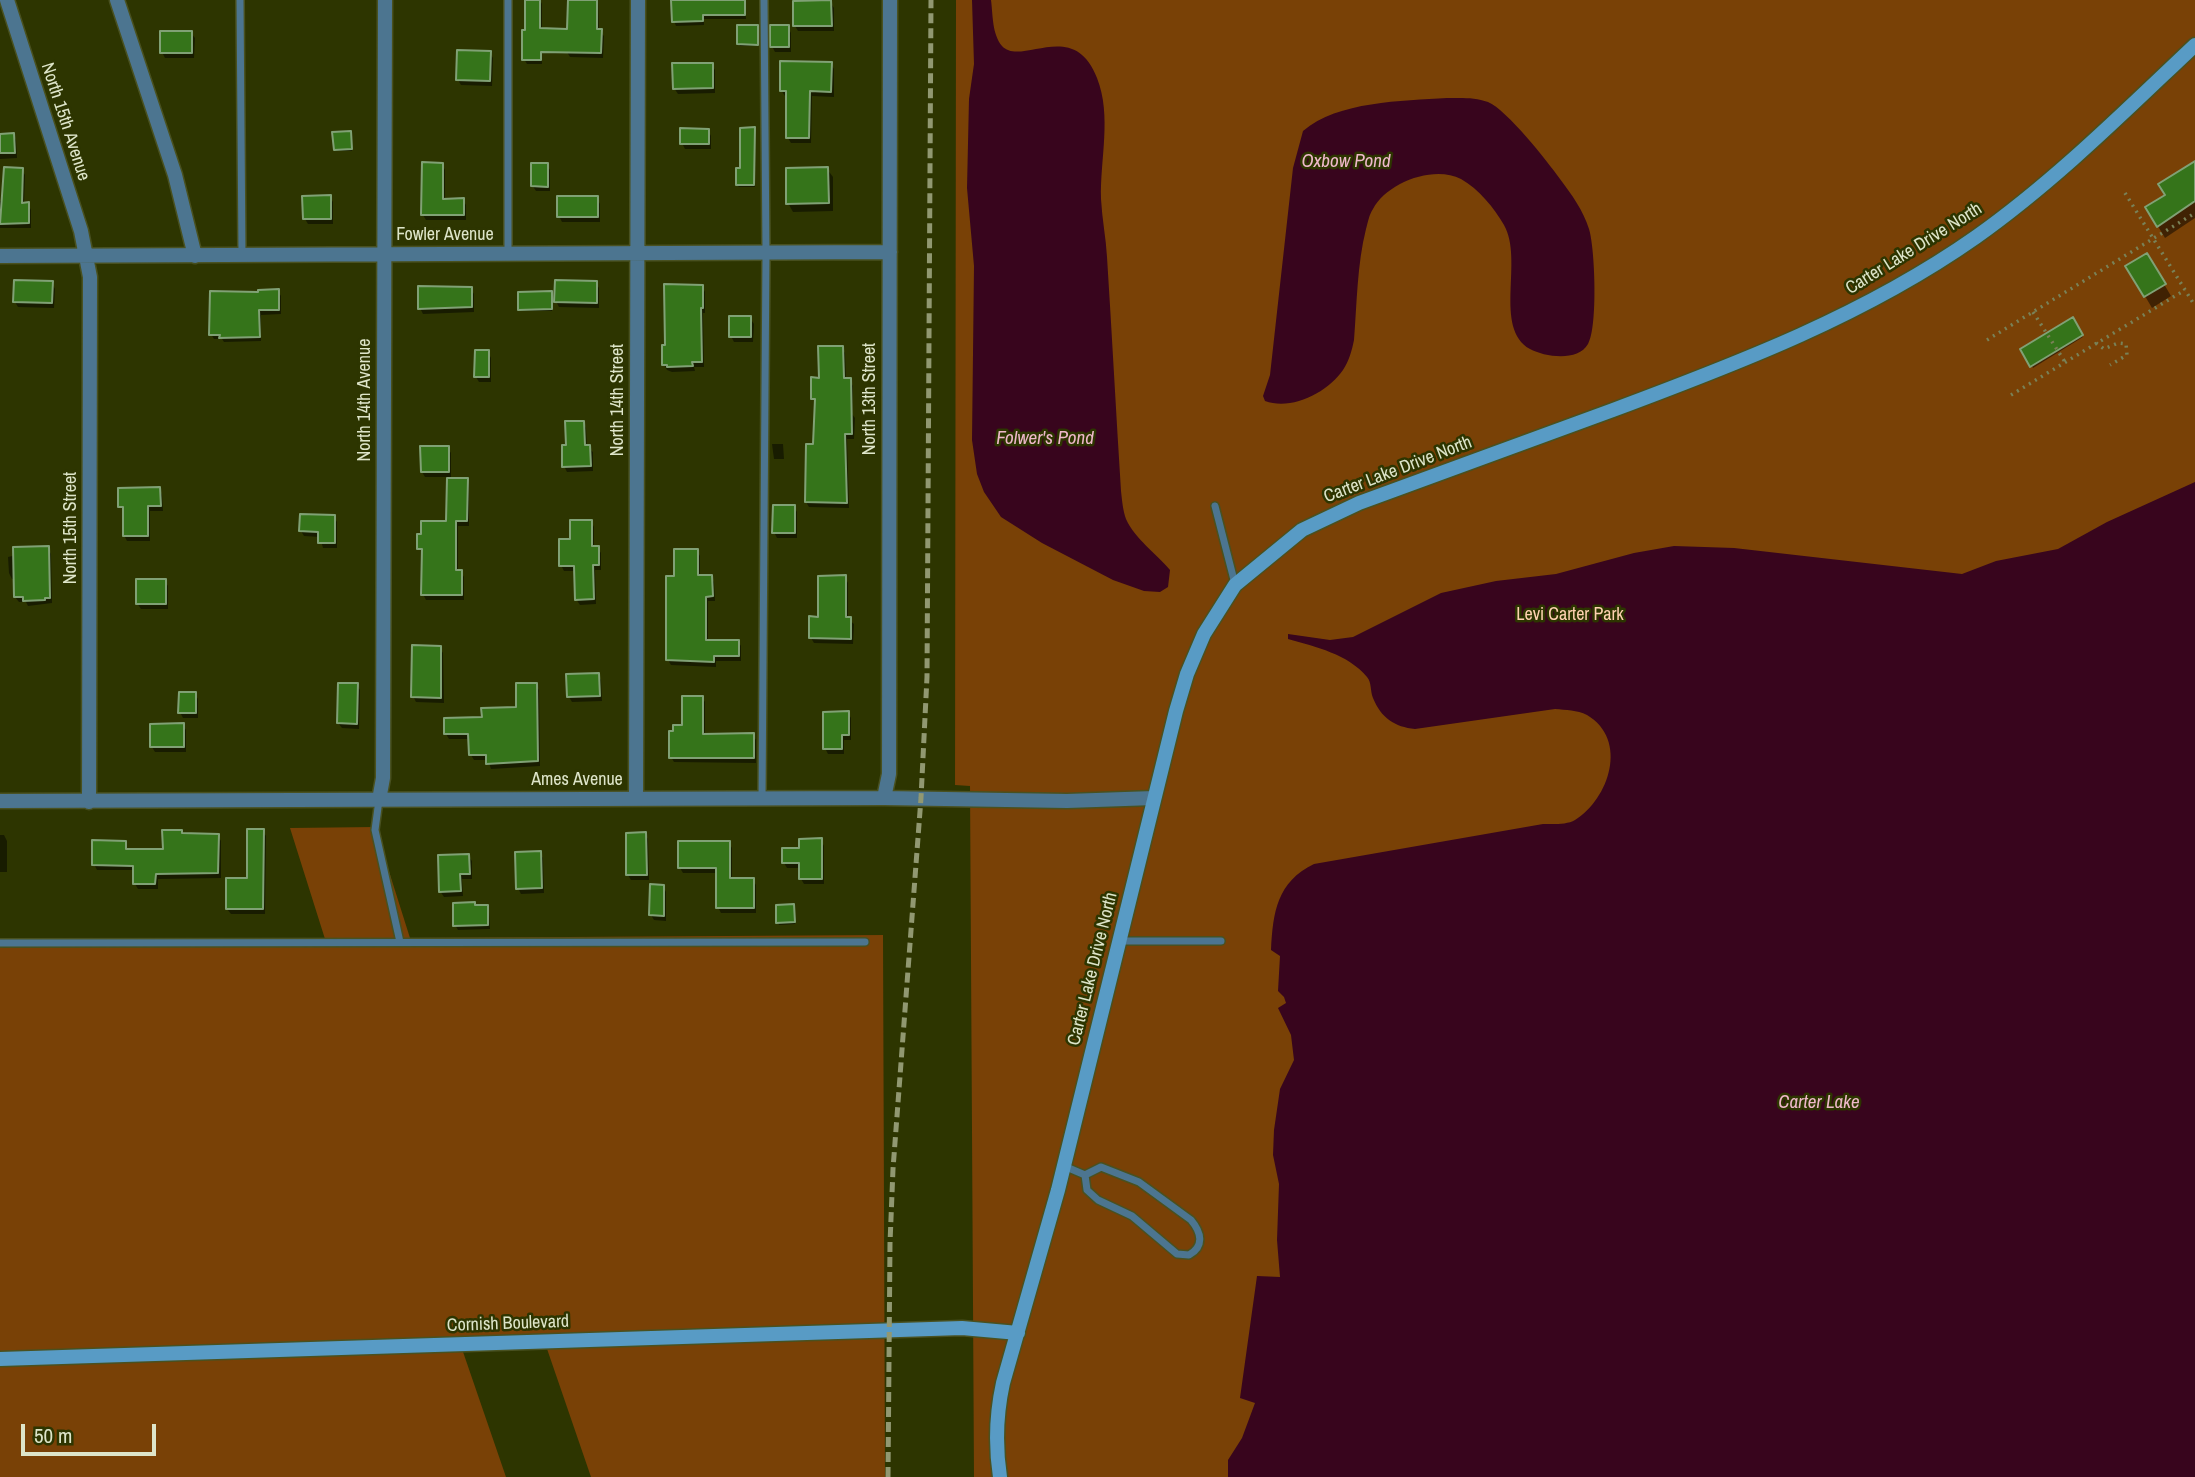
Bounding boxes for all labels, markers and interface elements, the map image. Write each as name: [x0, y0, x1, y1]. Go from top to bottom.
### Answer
street label: North 15th Avenue: [36, 60, 94, 184]
water label: Oxbow Pond: [1301, 151, 1391, 173]
street label: Carter Lake Drive North: [1842, 198, 1986, 300]
street label: Fowler Avenue: [396, 224, 494, 246]
street label: North 14th Avenue: [354, 339, 376, 461]
street label: North 13th Street: [859, 343, 881, 455]
street label: North 14th Street: [607, 344, 629, 456]
water label: Folwer's Pond: [996, 428, 1094, 450]
street label: Carter Lake Drive North: [1321, 432, 1475, 508]
street label: North 15th Street: [60, 472, 82, 584]
park label: Levi Carter Park: [1516, 604, 1624, 626]
street label: Ames Avenue: [531, 769, 623, 791]
street label: Carter Lake Drive North: [1064, 890, 1122, 1048]
water label: Carter Lake: [1778, 1092, 1860, 1114]
street label: Cornish Boulevard: [447, 1311, 569, 1337]
scale bar: [24, 1410, 159, 1454]
text: 50 m: [34, 1421, 72, 1450]

